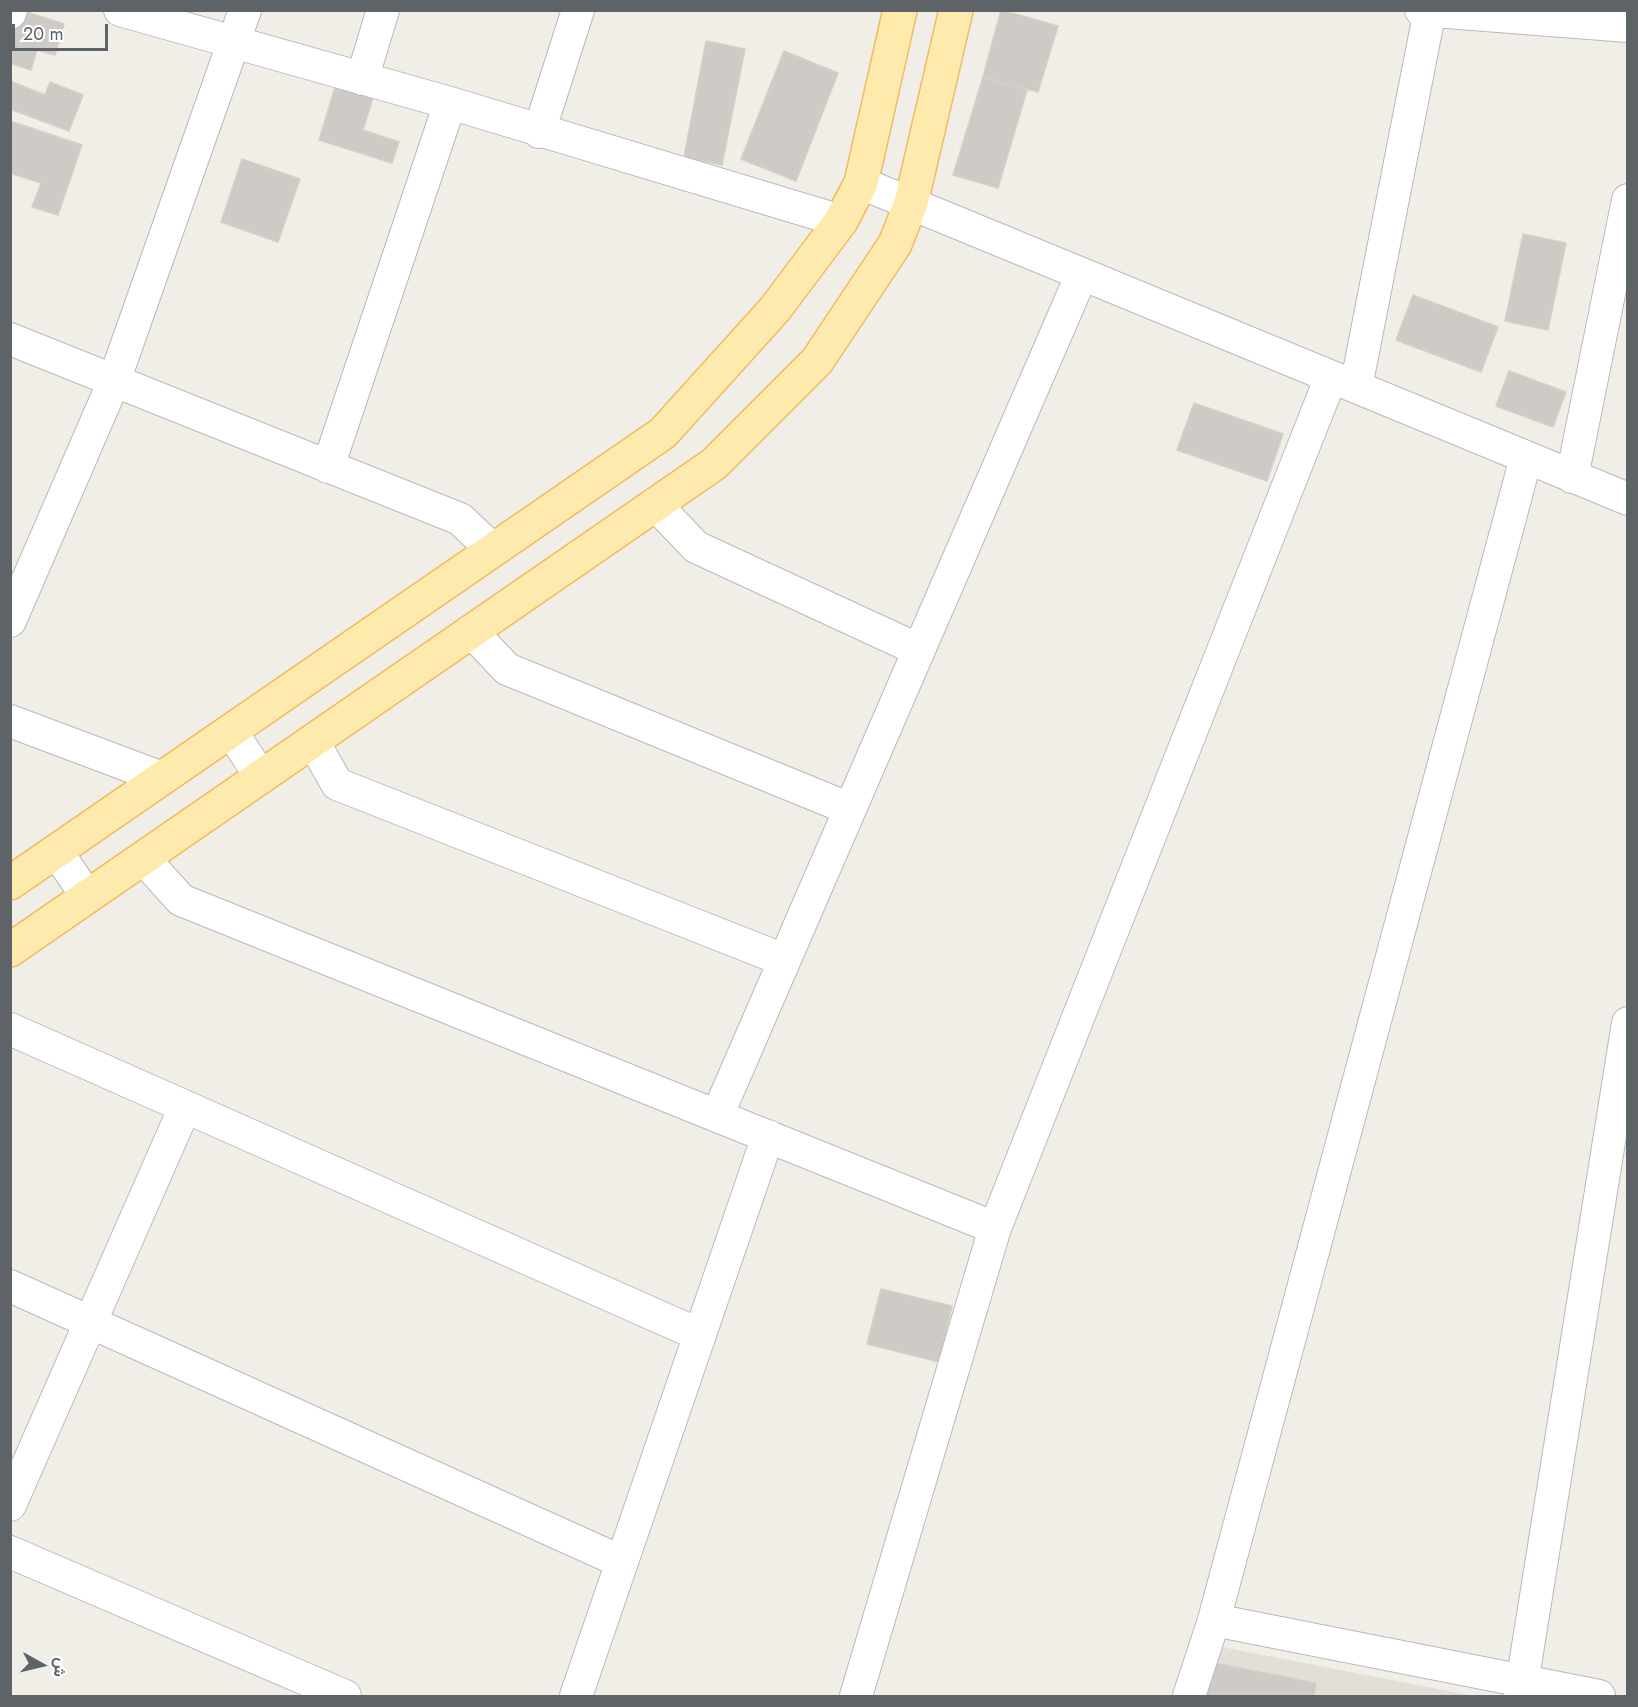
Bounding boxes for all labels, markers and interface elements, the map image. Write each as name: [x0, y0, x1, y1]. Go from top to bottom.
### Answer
scale bar: [15, 12, 111, 50]
text: 20 m: [23, 21, 63, 47]
north arrow: [12, 1635, 72, 1695]
text: ش: [48, 1656, 73, 1679]

